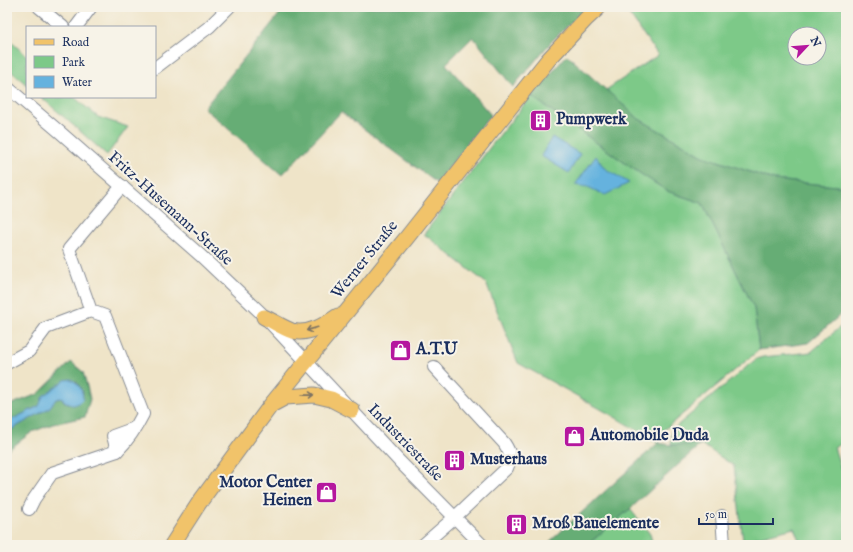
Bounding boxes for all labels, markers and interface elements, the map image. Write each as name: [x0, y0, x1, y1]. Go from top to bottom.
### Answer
legend: [26, 26, 156, 98]
north arrow: [787, 26, 827, 66]
text: N: [806, 34, 824, 50]
text: Road: [62, 35, 90, 50]
text: Park: [62, 55, 85, 70]
text: Water: [62, 75, 93, 90]
building icon: Pumpwerk: [528, 107, 554, 133]
place label: Pumpwerk: [556, 110, 627, 130]
street label: Fritz-Husemann-Straße: [103, 148, 237, 270]
street label: Werner Straße: [327, 217, 403, 303]
one-way arrow: [305, 326, 318, 333]
shop icon: A.T.U: [388, 337, 414, 363]
place label: A.T.U: [415, 340, 458, 360]
one-way arrow: [301, 391, 314, 399]
street label: Industriestraße: [363, 400, 447, 486]
shop icon: Automobile Duda: [562, 423, 588, 449]
place label: Automobile Duda: [589, 426, 710, 446]
building icon: Musterhaus: [442, 447, 468, 473]
place label: Musterhaus: [470, 450, 547, 470]
place label: Motor Center Heinen: [219, 473, 312, 511]
shop icon: Motor Center Heinen: [314, 479, 340, 505]
scale bar: [699, 500, 773, 526]
text: 50 m: [705, 507, 727, 522]
building icon: Mroß Bauelemente: [503, 511, 529, 537]
place label: Mroß Bauelemente: [532, 514, 660, 534]

